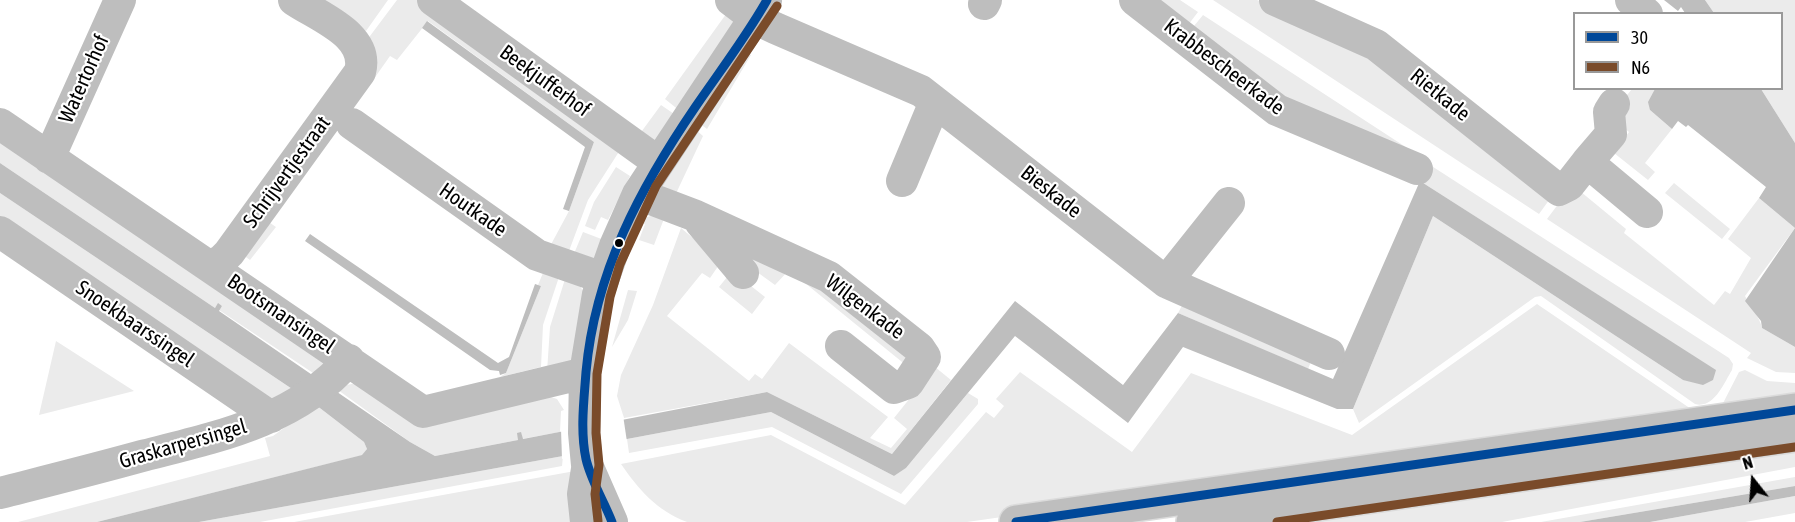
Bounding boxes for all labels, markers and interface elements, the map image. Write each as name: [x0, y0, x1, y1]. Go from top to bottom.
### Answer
legend: [1573, 12, 1783, 90]
street label: Krabbescheerkade: [1159, 14, 1289, 120]
text: 30: [1631, 27, 1648, 48]
street label: Watertorhof: [53, 31, 115, 127]
street label: Beekjufferhof: [495, 40, 595, 122]
text: N6: [1631, 57, 1650, 78]
street label: Rietkade: [1405, 63, 1475, 127]
street label: Schrijvertjestraat: [238, 111, 336, 233]
street label: Bieskade: [1016, 160, 1086, 224]
street label: Houtkade: [434, 178, 512, 242]
unlabelled marker: [613, 237, 625, 249]
street label: Bootsmansingel: [222, 269, 340, 359]
street label: Wilgenkade: [821, 269, 909, 345]
street label: Snoekbaarssingel: [71, 275, 199, 373]
street label: Graskarpersingel: [117, 414, 249, 474]
north arrow: [1723, 450, 1783, 510]
text: N: [1741, 453, 1755, 473]

